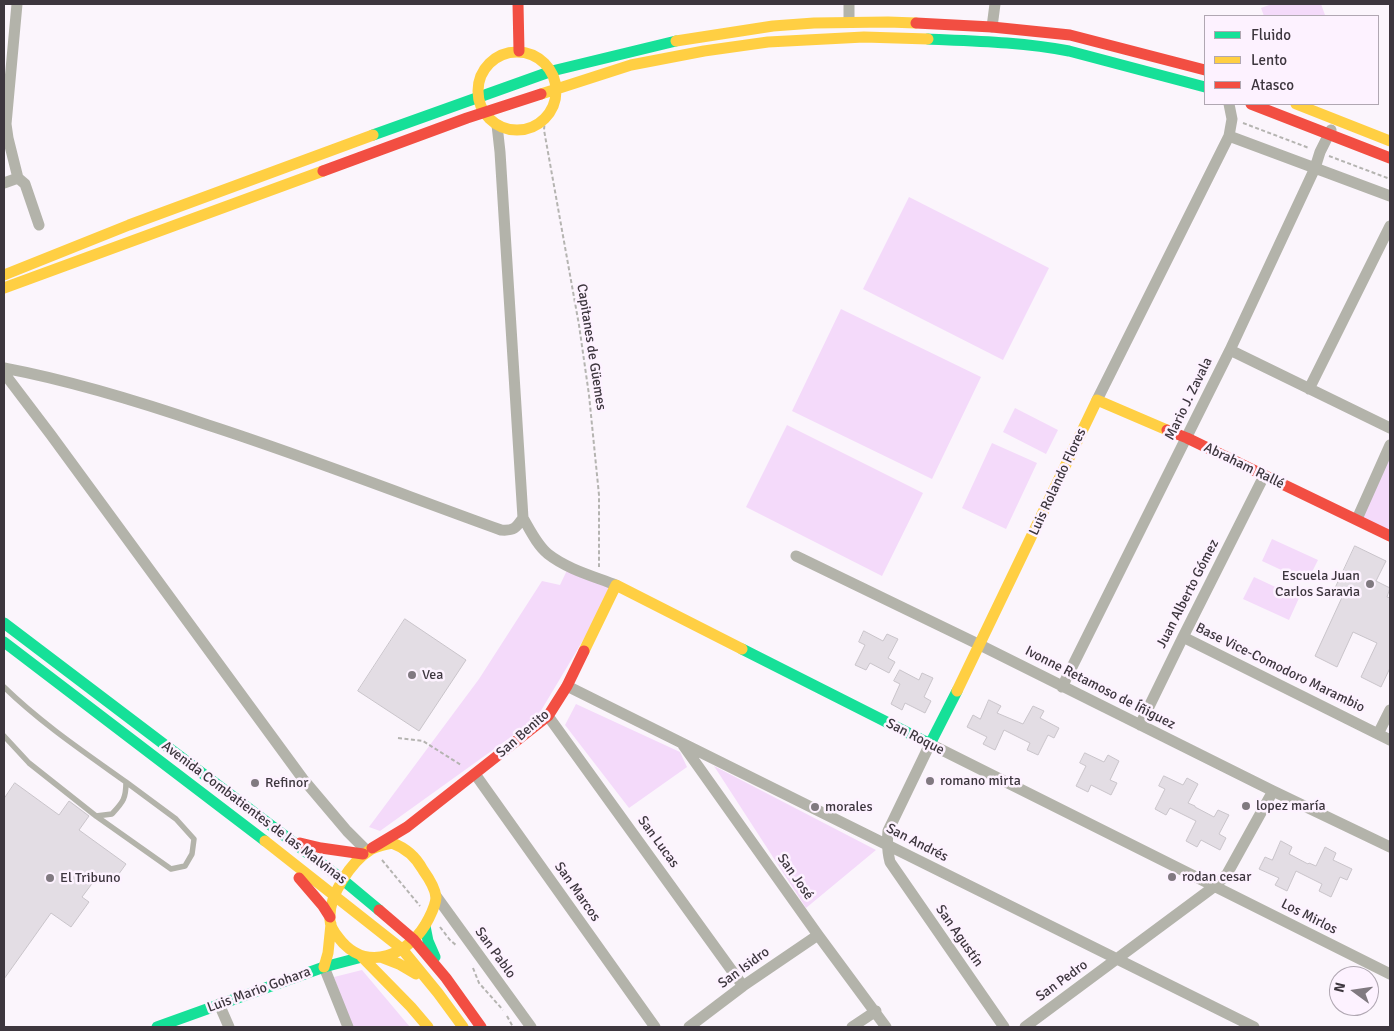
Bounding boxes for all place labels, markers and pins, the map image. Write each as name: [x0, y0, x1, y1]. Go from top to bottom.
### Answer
place label: Escuela Juan Carlos Saravia: [1275, 568, 1360, 600]
marker: Escuela Juan Carlos Saravia: [1364, 578, 1376, 590]
place label: Vea: [422, 667, 443, 683]
marker: Vea: [406, 669, 418, 681]
place label: romano mirta: [940, 773, 1021, 789]
place label: Refinor: [265, 775, 308, 791]
marker: romano mirta: [924, 775, 936, 787]
marker: Refinor: [249, 777, 261, 789]
place label: lopez maría: [1256, 798, 1326, 814]
place label: morales: [825, 799, 873, 815]
marker: lopez maría: [1240, 800, 1252, 812]
marker: morales: [809, 801, 821, 813]
place label: rodan cesar: [1182, 869, 1251, 885]
place label: El Tribuno: [60, 870, 120, 886]
marker: rodan cesar: [1166, 871, 1178, 883]
marker: El Tribuno: [44, 872, 56, 884]

